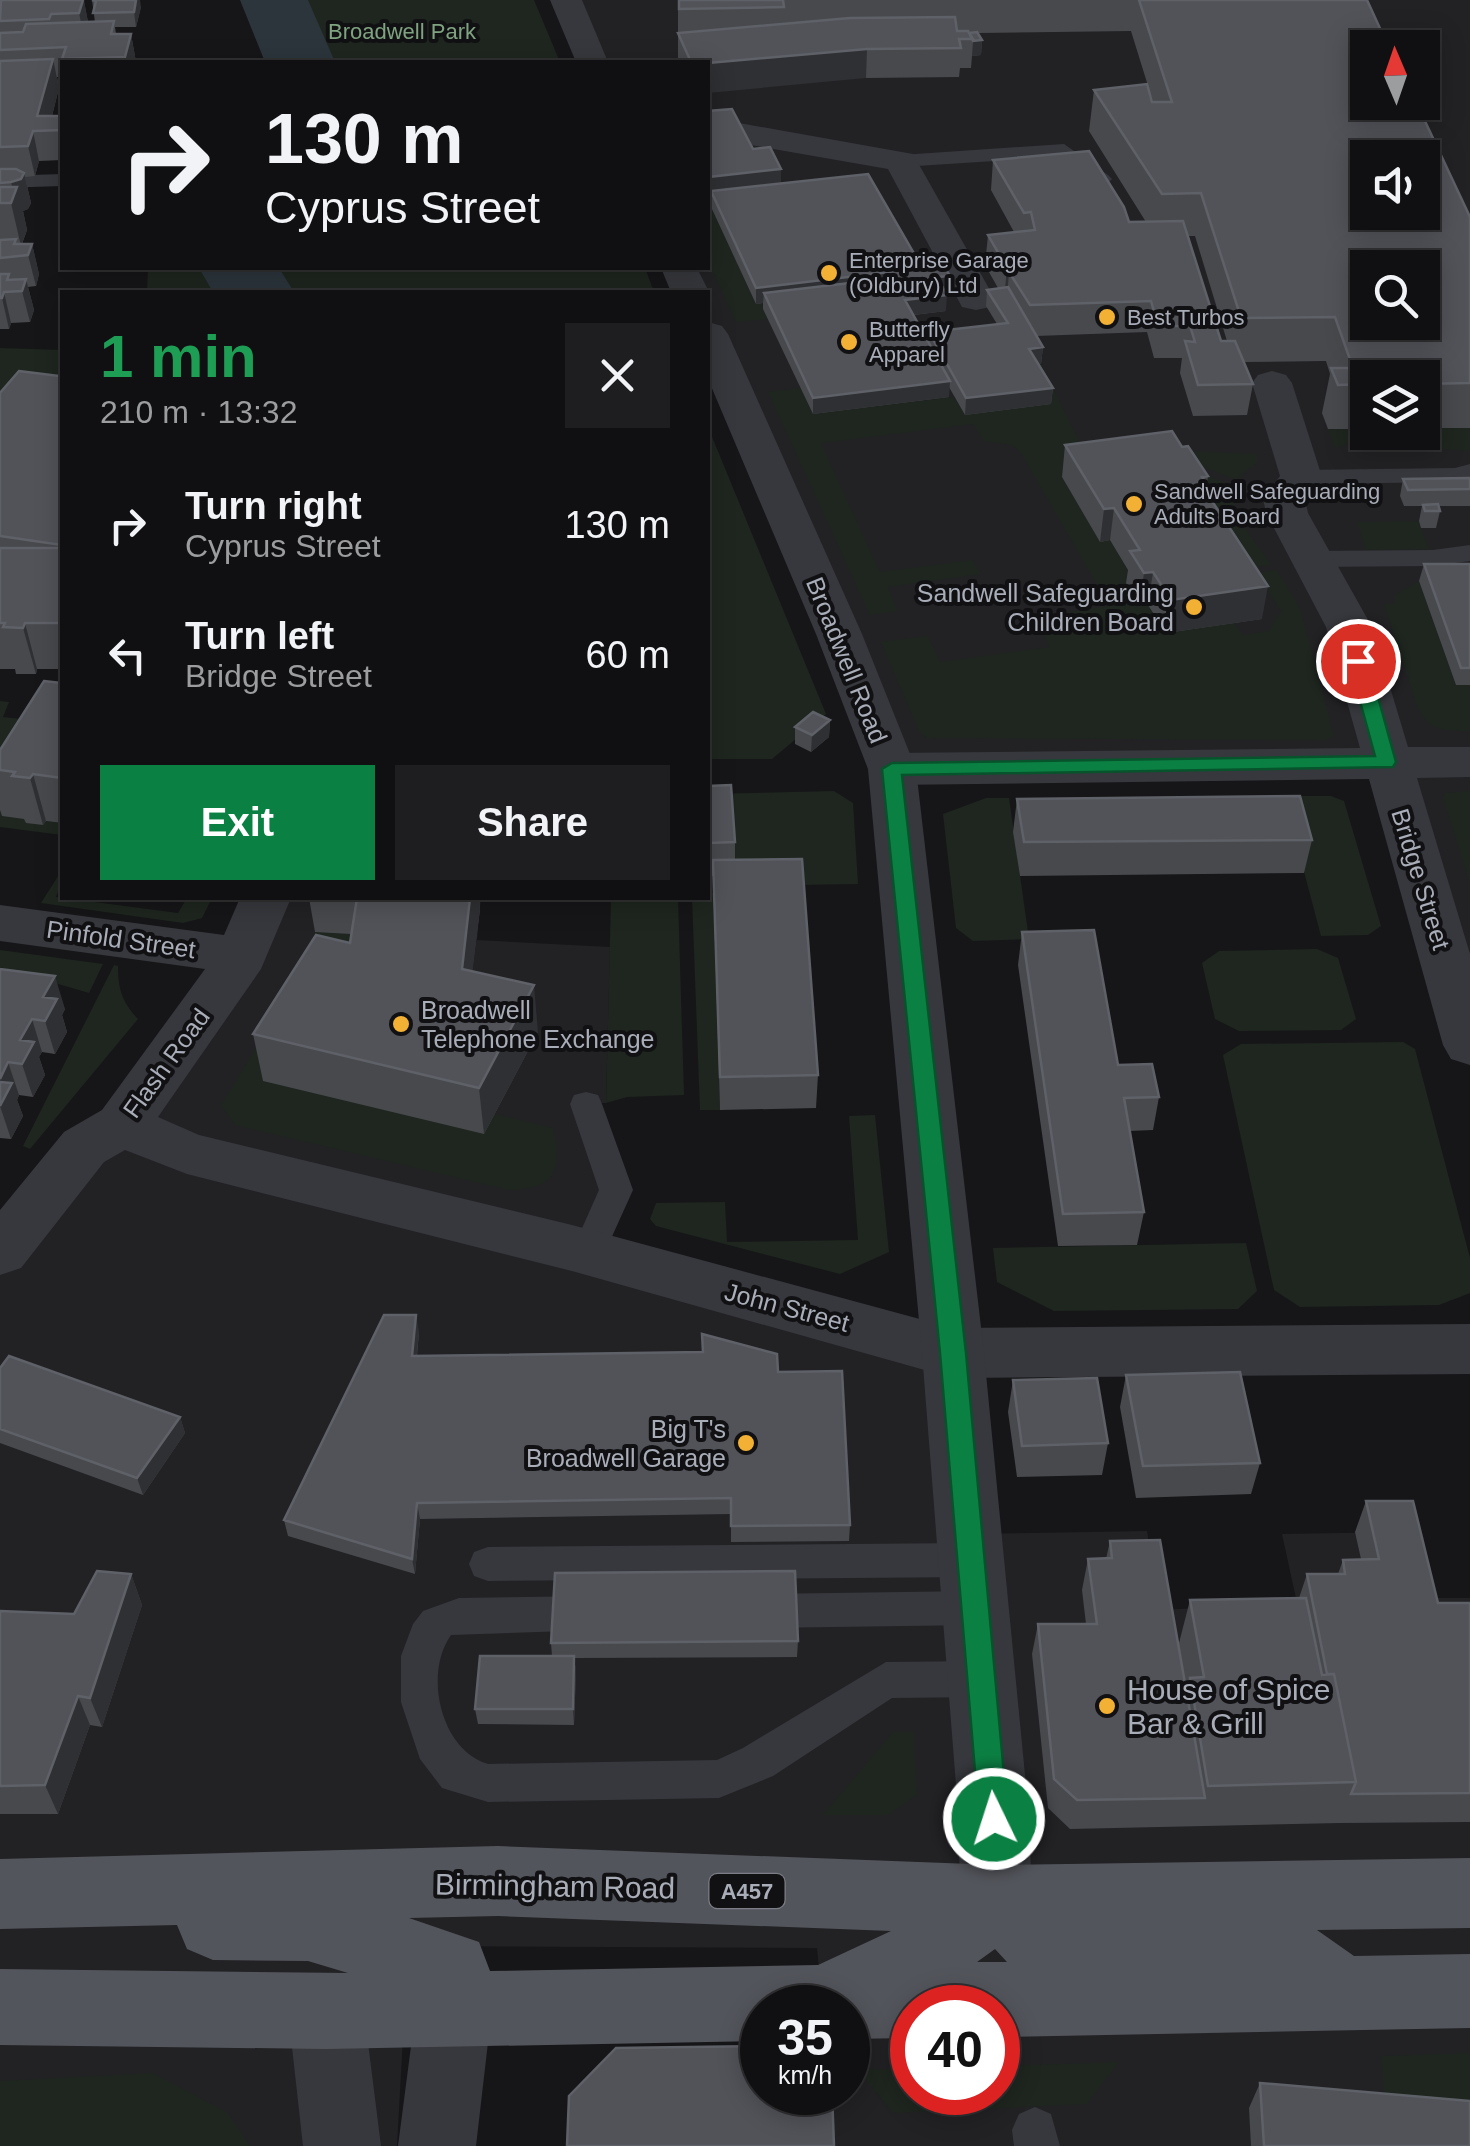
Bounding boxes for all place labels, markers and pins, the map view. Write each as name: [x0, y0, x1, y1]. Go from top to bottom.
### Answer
place label: Enterprise Garage (Oldbury) Ltd: [849, 248, 1029, 298]
marker: Enterprise Garage (Oldbury) Ltd: [818, 262, 840, 284]
place label: Best Turbos: [1127, 305, 1244, 330]
marker: Best Turbos: [1096, 306, 1118, 328]
place label: Butterfly Apparel: [869, 317, 950, 367]
marker: Butterfly Apparel: [838, 331, 860, 353]
place label: Sandwell Safeguarding Adults Board: [1154, 479, 1380, 529]
marker: Sandwell Safeguarding Adults Board: [1123, 493, 1145, 515]
place label: Sandwell Safeguarding Children Board: [917, 579, 1174, 636]
marker: Sandwell Safeguarding Children Board: [1183, 596, 1205, 618]
pin: [1316, 619, 1401, 704]
place label: Broadwell Telephone Exchange: [421, 996, 655, 1053]
marker: Broadwell Telephone Exchange: [390, 1013, 412, 1035]
place label: Big T's Broadwell Garage: [526, 1415, 726, 1472]
marker: Big T's Broadwell Garage: [735, 1432, 757, 1454]
place label: House of Spice Bar & Grill: [1127, 1673, 1330, 1740]
marker: House of Spice Bar & Grill: [1096, 1695, 1118, 1717]

